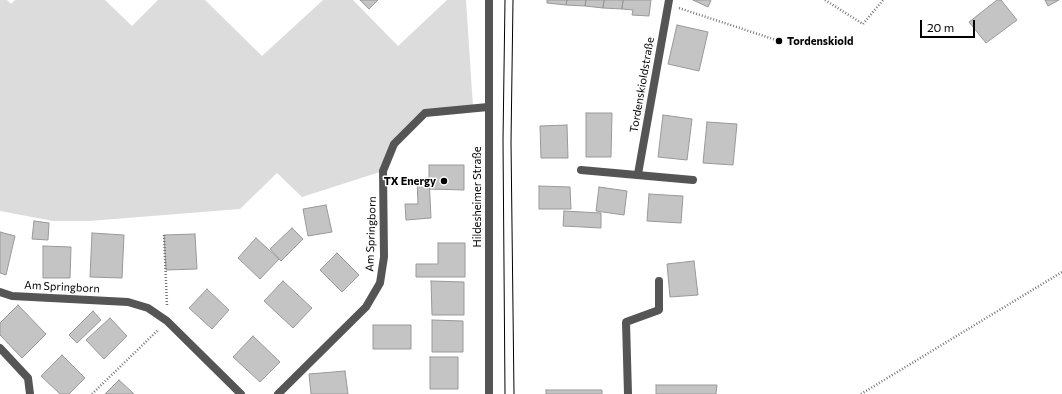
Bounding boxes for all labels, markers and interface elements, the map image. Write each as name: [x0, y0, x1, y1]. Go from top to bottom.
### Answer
scale bar: [922, 12, 977, 38]
text: 20 m: [927, 20, 954, 34]
place label: Tordenskiold: [787, 34, 853, 48]
street label: Tordenskioldstraße: [627, 36, 657, 134]
marker: Tordenskiold: [774, 36, 784, 46]
street label: Hildesheimer Straße: [470, 146, 484, 248]
place label: TX Energy: [384, 174, 436, 188]
marker: TX Energy: [439, 176, 449, 186]
street label: Am Springborn: [363, 196, 379, 272]
street label: Am Springborn: [24, 278, 100, 296]

